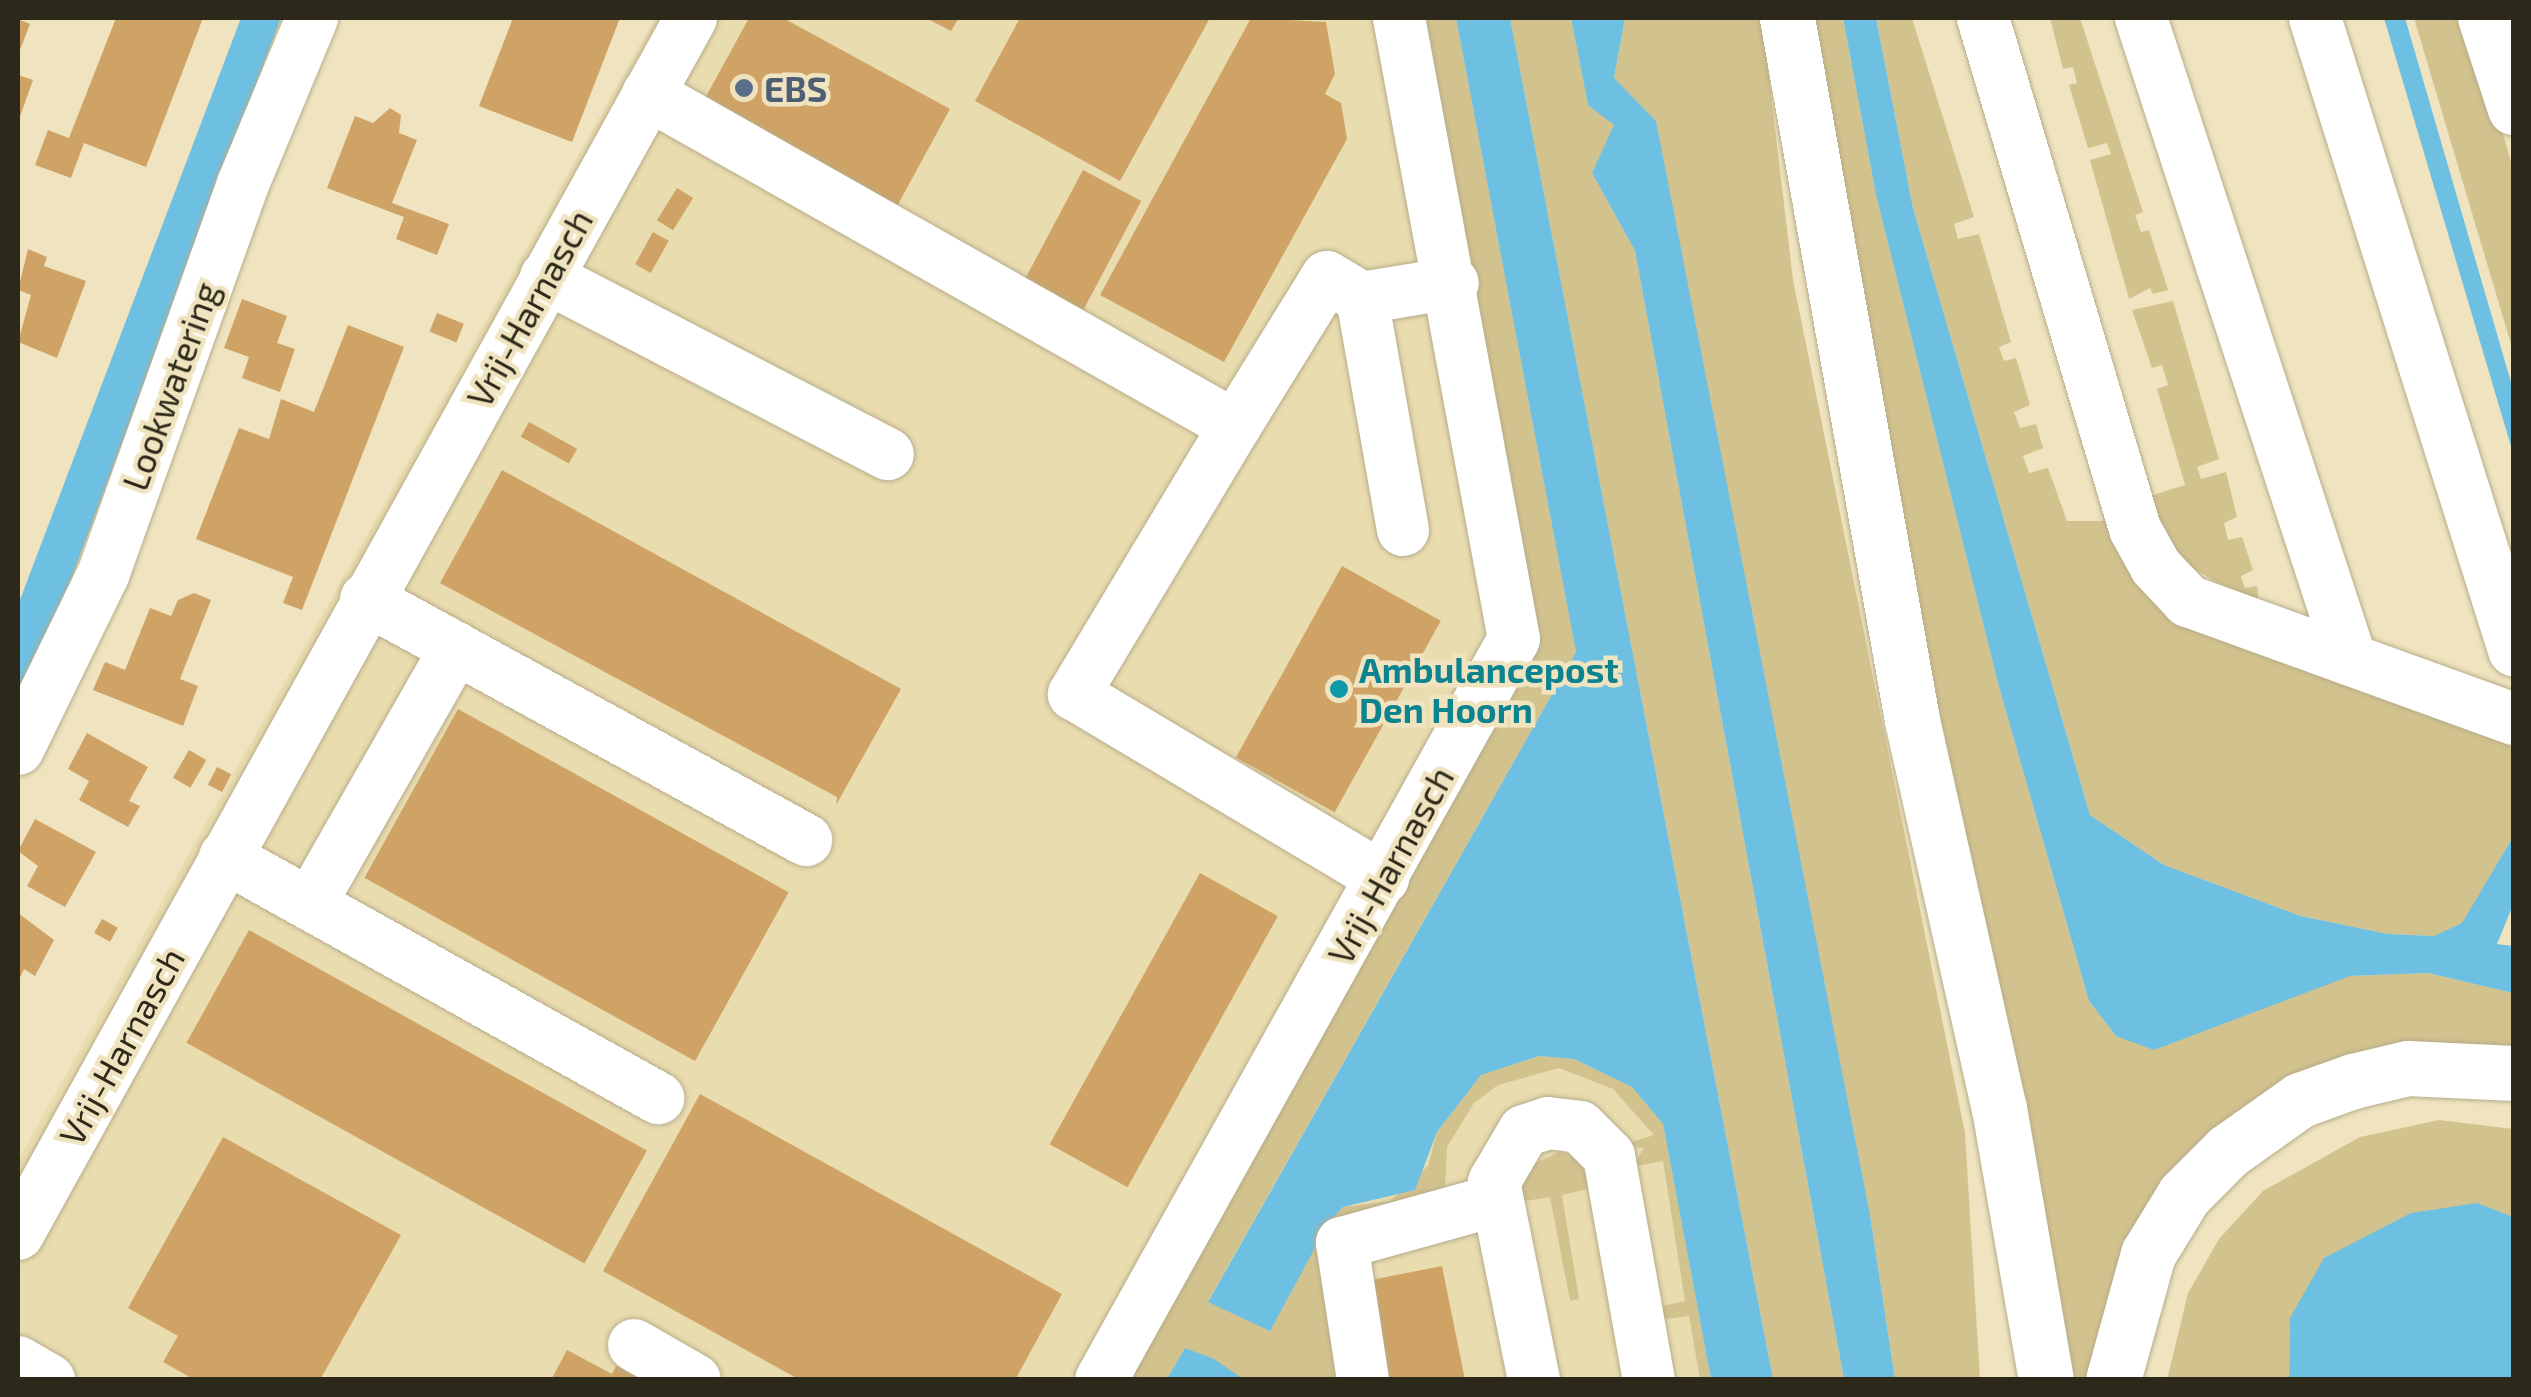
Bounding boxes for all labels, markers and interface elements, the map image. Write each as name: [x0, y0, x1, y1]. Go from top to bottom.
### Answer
place label: EBS: [764, 67, 827, 109]
marker: EBS: [733, 77, 755, 99]
street label: Vrij-Harnasch: [458, 202, 600, 414]
street label: Lookwatering: [113, 276, 227, 496]
place label: Ambulancepost Den Hoorn: [1359, 648, 1619, 730]
marker: Ambulancepost Den Hoorn: [1328, 678, 1350, 700]
street label: Vrij-Harnasch: [1319, 759, 1461, 971]
street label: Vrij-Harnasch: [50, 940, 192, 1152]

